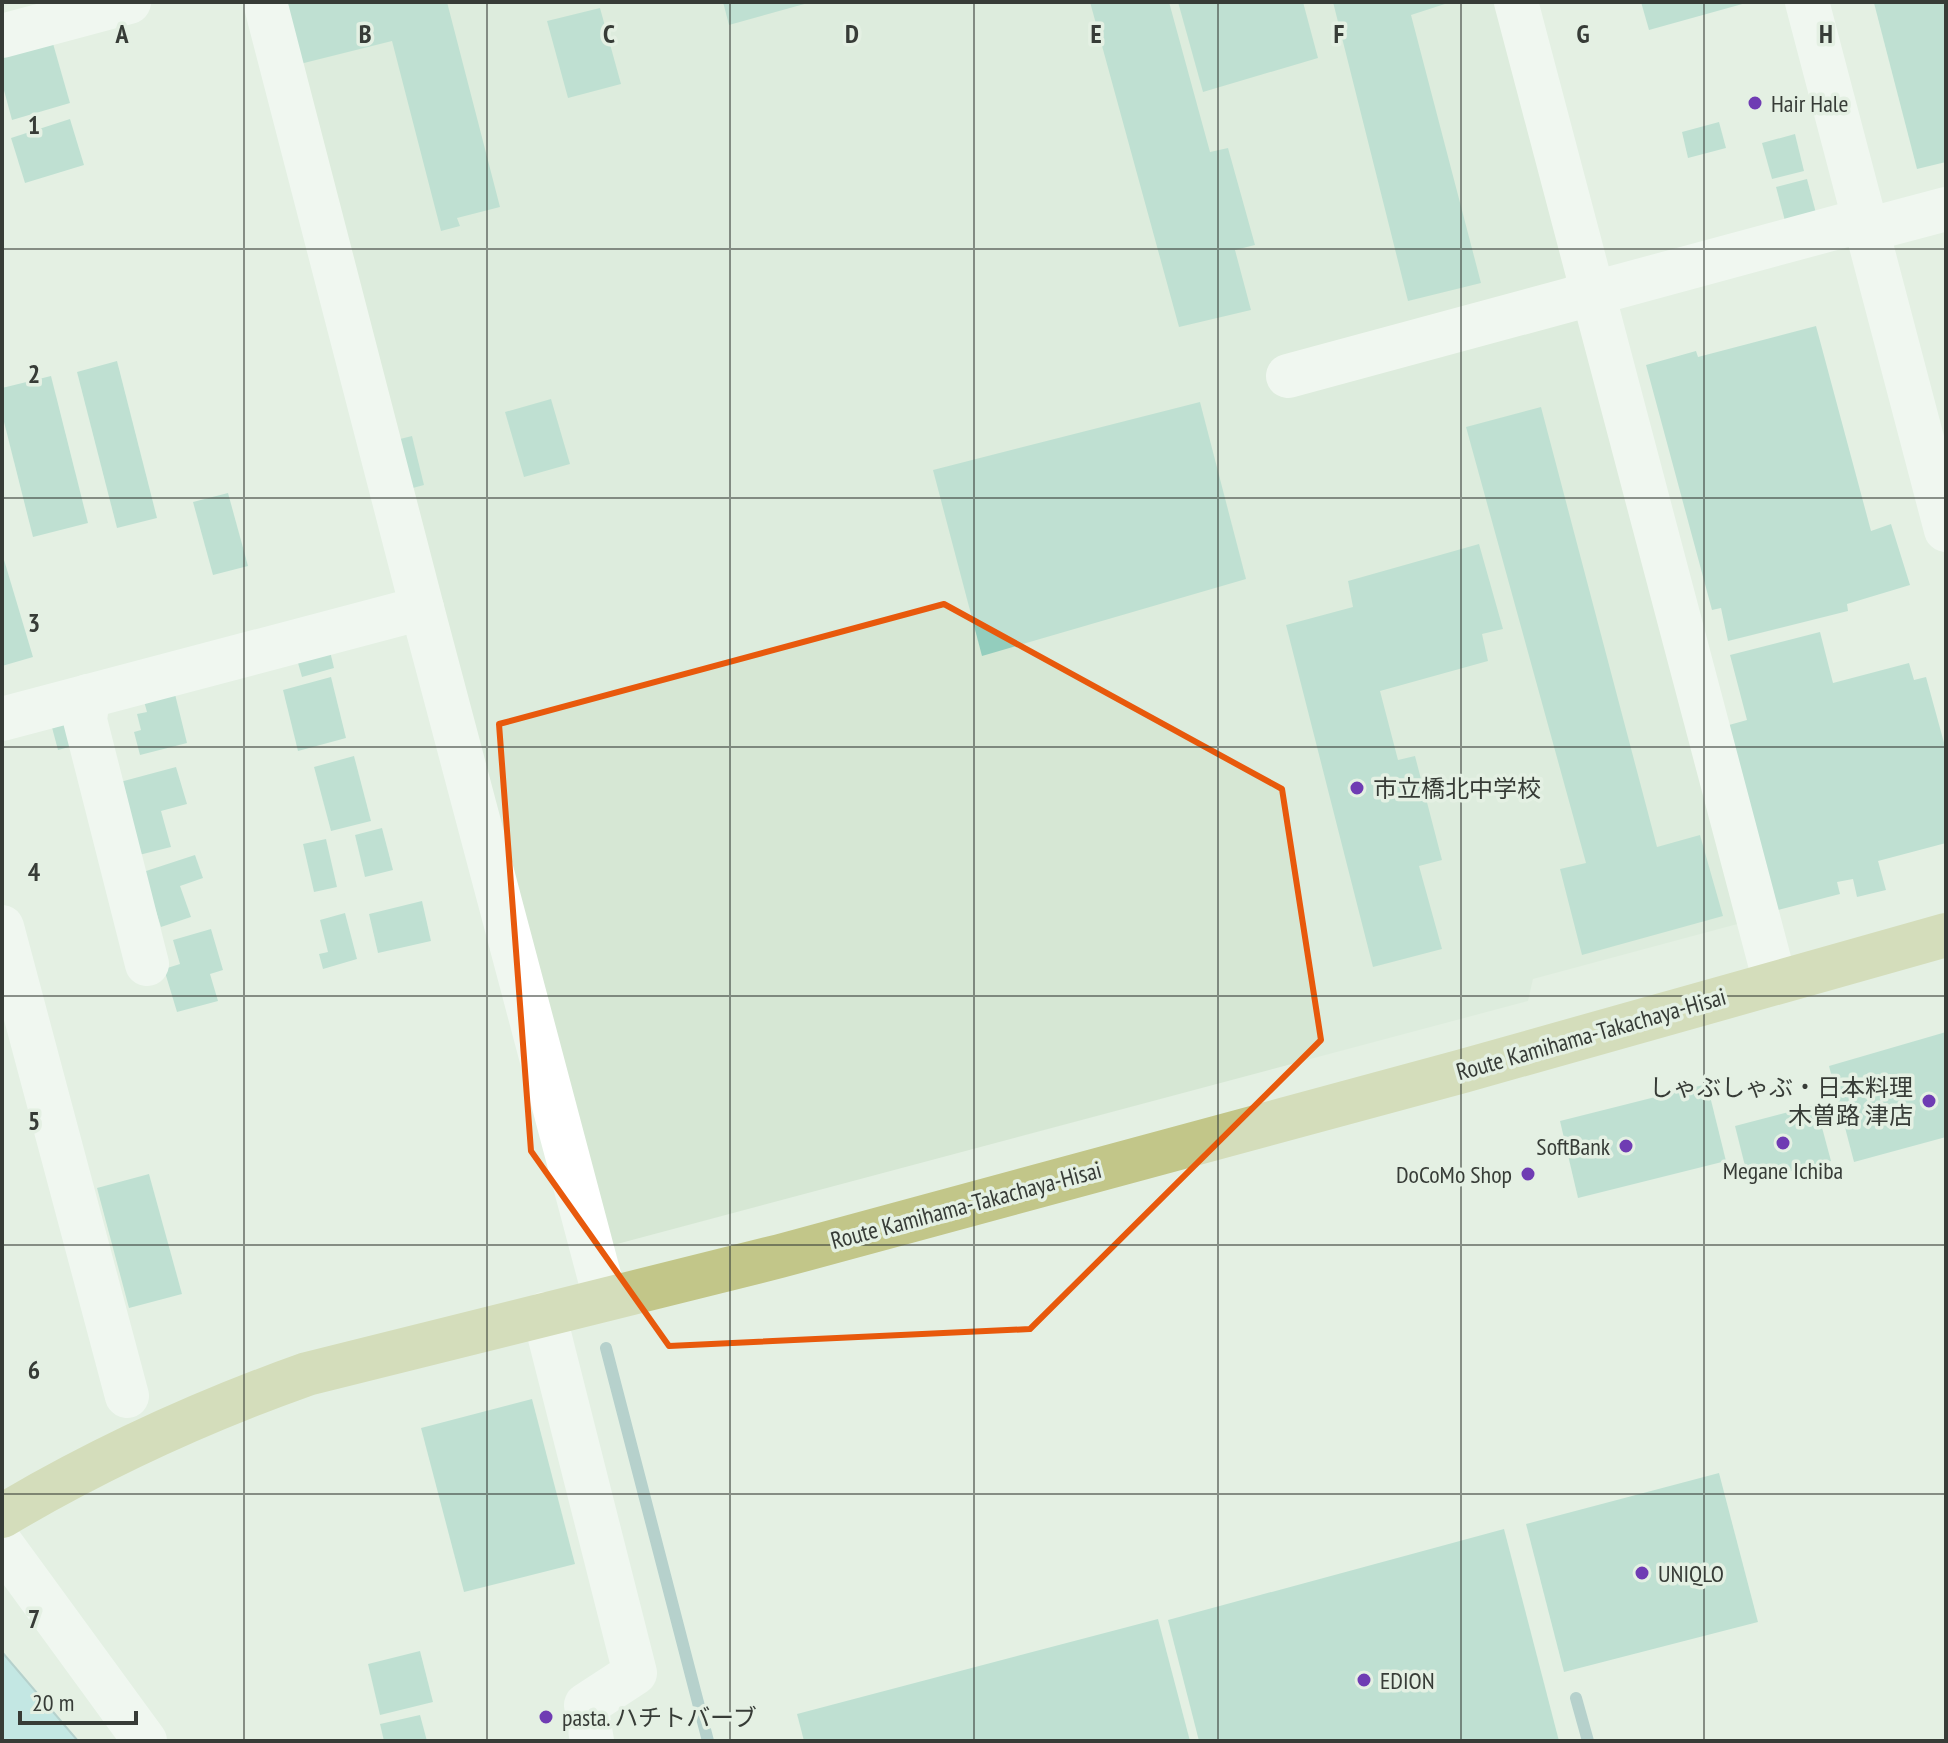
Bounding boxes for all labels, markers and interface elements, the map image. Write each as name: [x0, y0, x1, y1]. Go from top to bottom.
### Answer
text: A: [114, 17, 129, 50]
text: B: [359, 17, 372, 50]
text: C: [603, 17, 615, 50]
text: D: [845, 17, 859, 50]
text: E: [1090, 17, 1102, 50]
text: F: [1334, 17, 1345, 50]
text: G: [1576, 17, 1590, 50]
text: H: [1819, 17, 1833, 50]
place label: Hair Hale: [1771, 88, 1848, 119]
marker: Hair Hale: [1746, 94, 1764, 112]
text: 1: [28, 108, 40, 141]
text: 2: [28, 357, 40, 390]
text: 3: [28, 606, 40, 639]
place label: 市立橋北中学校: [1373, 773, 1541, 804]
marker: 市立橋北中学校: [1348, 779, 1366, 797]
text: 4: [28, 855, 41, 888]
street label: Route Kamihama-Takachaya-Hisai: [1453, 981, 1729, 1087]
place label: しゃぶしゃぶ・日本料理 木曽路 津店: [1649, 1072, 1913, 1131]
marker: しゃぶしゃぶ・日本料理 木曽路 津店: [1920, 1092, 1938, 1110]
text: 5: [28, 1104, 40, 1137]
place label: SoftBank: [1536, 1131, 1611, 1162]
marker: Megane Ichiba: [1774, 1134, 1792, 1152]
marker: SoftBank: [1617, 1137, 1635, 1155]
street label: Route Kamihama-Takachaya-Hisai: [827, 1154, 1105, 1256]
place label: Megane Ichiba: [1723, 1155, 1843, 1186]
place label: DoCoMo Shop: [1396, 1159, 1512, 1190]
marker: DoCoMo Shop: [1519, 1165, 1537, 1183]
text: 6: [28, 1353, 40, 1386]
place label: UNIQLO: [1658, 1558, 1724, 1589]
marker: UNIQLO: [1633, 1564, 1651, 1582]
text: 7: [28, 1602, 40, 1635]
place label: EDION: [1380, 1665, 1435, 1696]
marker: EDION: [1355, 1671, 1373, 1689]
scale bar: [20, 1675, 136, 1725]
text: 20 m: [32, 1687, 74, 1718]
place label: pasta. ハチトバーブ: [562, 1702, 757, 1733]
marker: pasta. ハチトバーブ: [537, 1708, 555, 1726]

